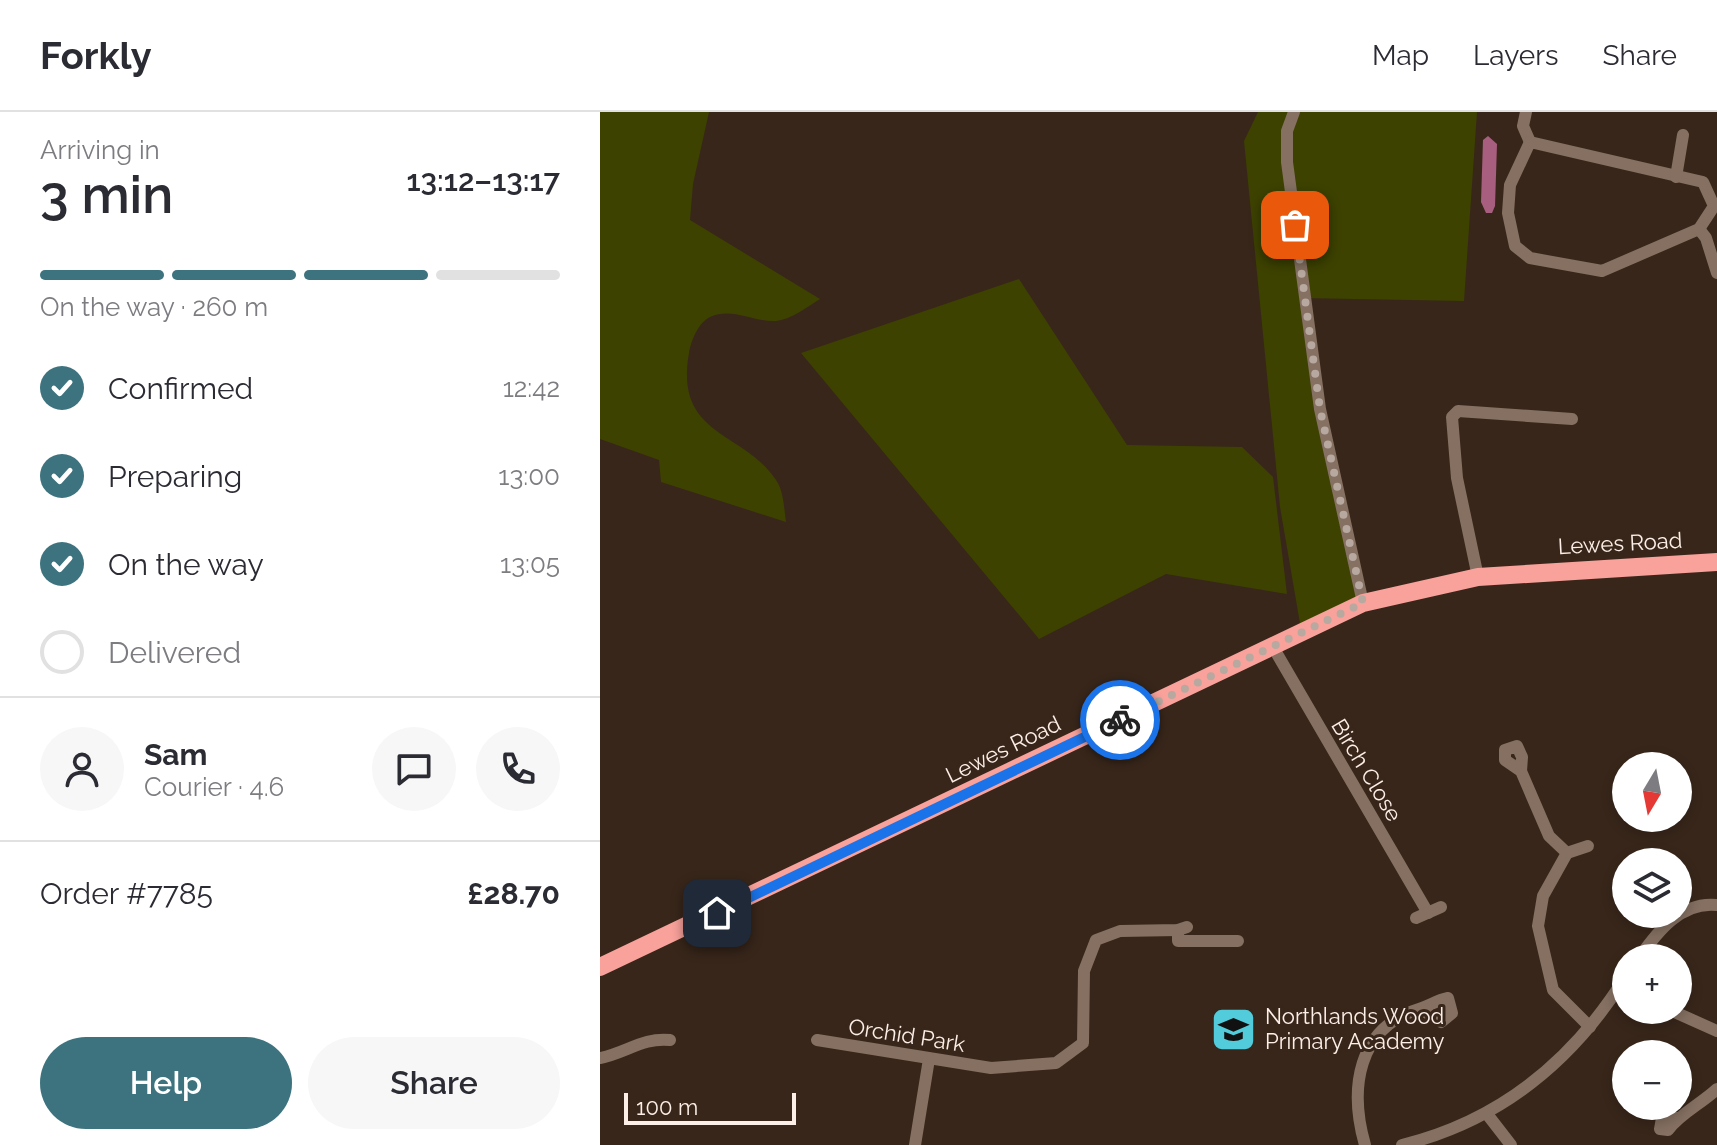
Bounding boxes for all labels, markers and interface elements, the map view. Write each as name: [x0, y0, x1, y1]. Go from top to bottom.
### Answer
text: Forkly: [40, 33, 152, 78]
text: Map: [1372, 39, 1429, 72]
text: Layers: [1473, 39, 1559, 72]
text: Share: [1603, 39, 1677, 72]
text: Arriving in: [40, 135, 160, 165]
text: 13:12–13:17: [406, 163, 560, 198]
text: 3 min: [40, 164, 173, 225]
pin: [1261, 191, 1329, 259]
icon: bag: [1273, 203, 1317, 247]
text: On the way · 260 m: [40, 292, 268, 322]
icon: check: [40, 366, 84, 410]
text: Confirmed: [108, 371, 253, 406]
text: 12:42: [503, 373, 560, 403]
icon: check: [40, 454, 84, 498]
text: Preparing: [108, 459, 242, 494]
text: 13:00: [498, 461, 560, 491]
street label: Lewes Road: [1557, 527, 1683, 559]
icon: check: [40, 542, 84, 586]
text: On the way: [108, 547, 264, 582]
text: 13:05: [500, 549, 560, 579]
text: Delivered: [108, 635, 241, 670]
courier: [1080, 680, 1160, 760]
icon: bike: [1098, 698, 1142, 742]
street label: Lewes Road: [941, 710, 1065, 788]
street label: Birch Close: [1326, 714, 1408, 826]
button: person: [40, 727, 124, 811]
button: chat: [372, 727, 456, 811]
button: phone: [476, 727, 560, 811]
text: Sam: [144, 737, 207, 772]
north arrow: [1612, 752, 1692, 832]
map controls: [1612, 752, 1692, 1120]
text: Courier · 4.6: [144, 772, 284, 802]
button: layers: [1612, 848, 1692, 928]
text: Order #7785: [40, 876, 213, 911]
text: £28.70: [467, 876, 560, 911]
pin: [683, 879, 751, 947]
icon: home: [695, 891, 739, 935]
button: +: [1612, 944, 1692, 1024]
place label: Northlands Wood Primary Academy: [1265, 1003, 1445, 1054]
school or university icon: Northlands Wood Primary Academy: [1210, 1005, 1258, 1053]
street label: Orchid Park: [847, 1013, 968, 1057]
button: Help: [40, 1037, 292, 1129]
button: Share: [308, 1037, 560, 1129]
button: −: [1612, 1040, 1692, 1120]
scale bar: [624, 1089, 796, 1125]
text: 100 m: [636, 1094, 698, 1120]

